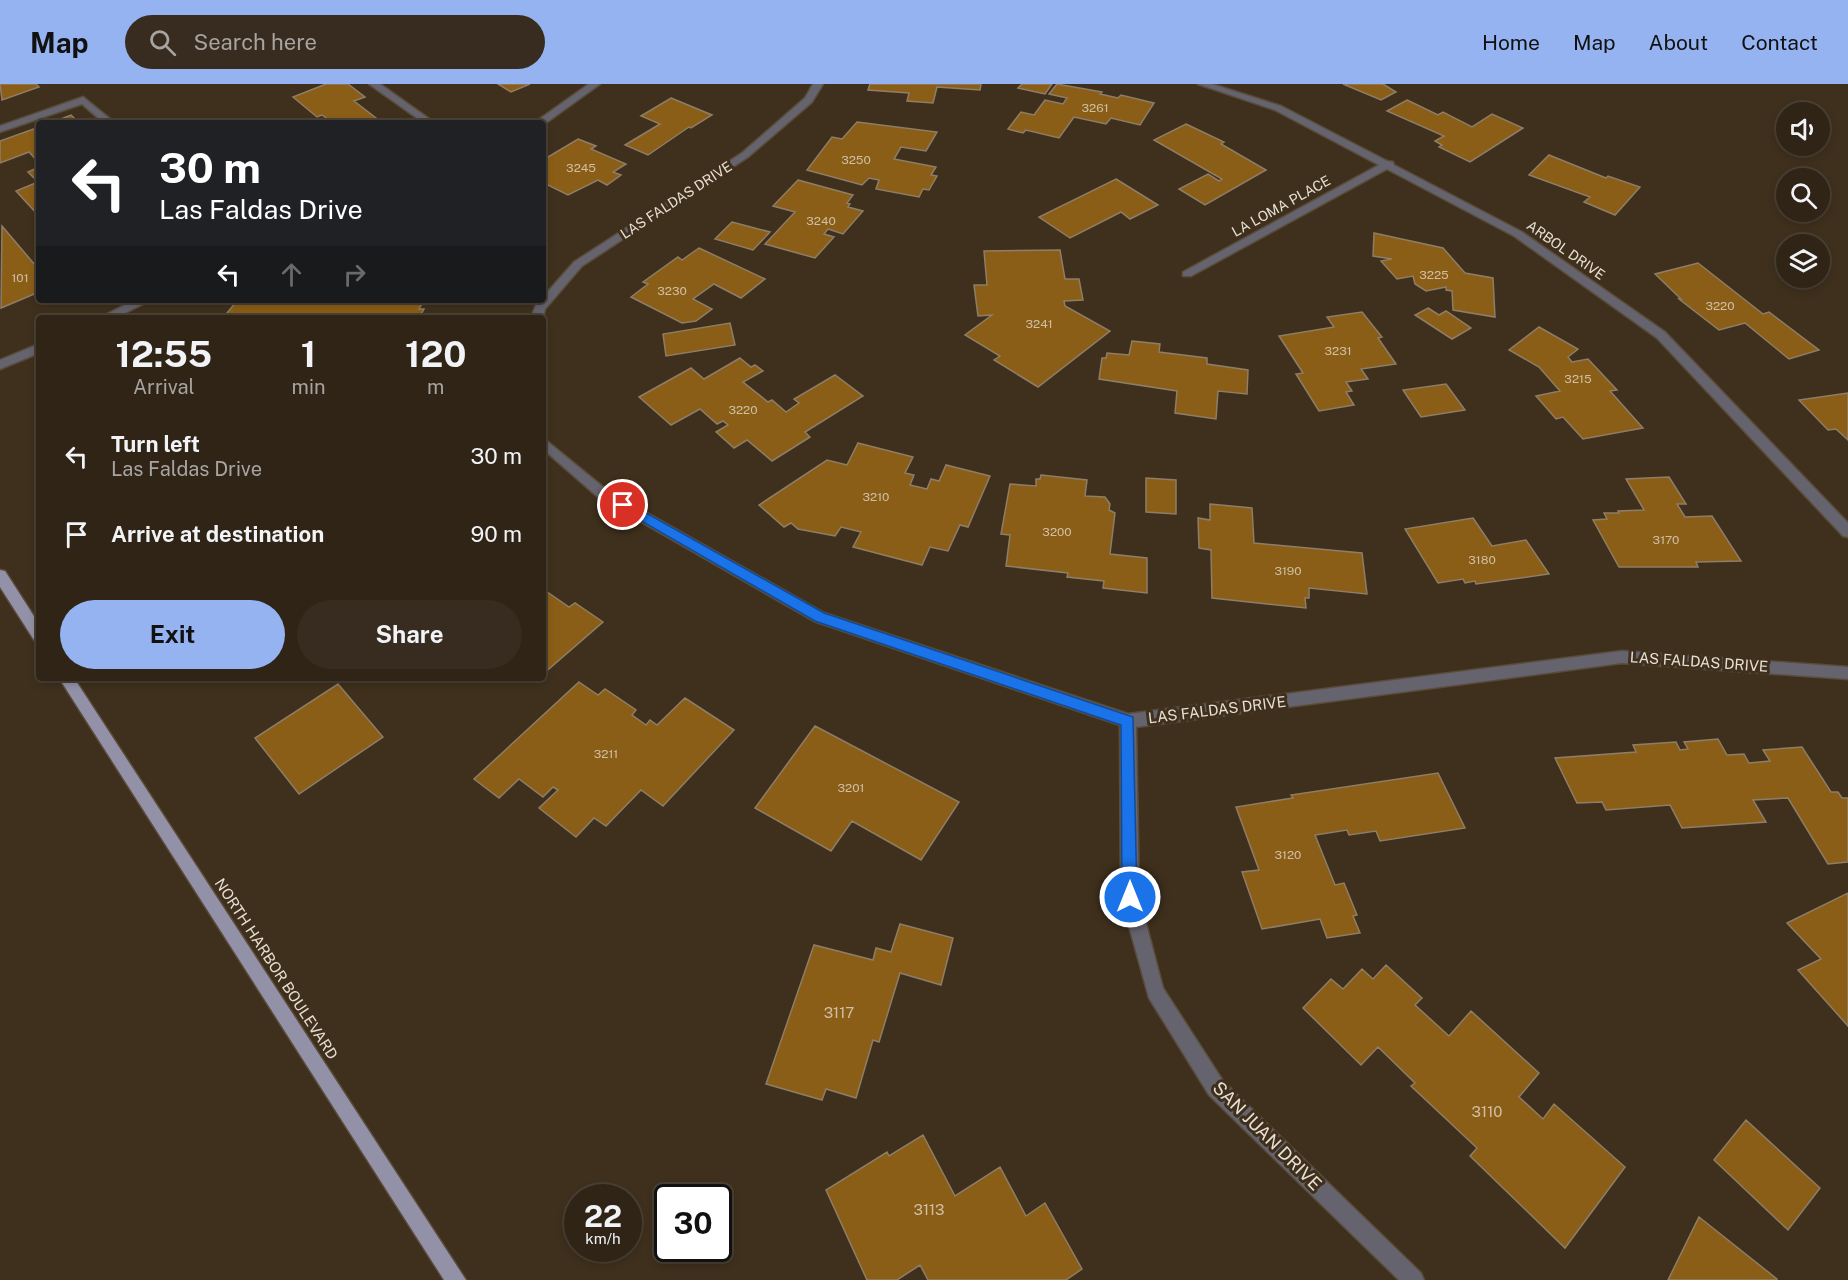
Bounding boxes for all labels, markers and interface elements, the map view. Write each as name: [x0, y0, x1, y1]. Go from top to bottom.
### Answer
search box: [125, 15, 545, 69]
text: Map: [30, 26, 89, 59]
icon: search: [146, 26, 179, 59]
text: Search here: [194, 29, 317, 55]
text: Home: [1482, 30, 1540, 55]
text: Map: [1573, 30, 1616, 55]
text: About: [1649, 30, 1708, 55]
text: Contact: [1741, 30, 1818, 55]
house number: 3261: [1081, 101, 1109, 115]
map controls: [1776, 102, 1830, 288]
button: sound: [1776, 102, 1830, 156]
text: 30 m: [159, 143, 261, 192]
icon: left: [60, 144, 138, 222]
house number: 3250: [841, 153, 871, 167]
street label: LAS FALDAS DRIVE: [617, 158, 735, 242]
house number: 3245: [566, 161, 596, 175]
button: search: [1776, 168, 1830, 222]
street label: LA LOMA PLACE: [1229, 172, 1333, 240]
text: Las Faldas Drive: [159, 193, 363, 225]
house number: 3240: [806, 214, 836, 228]
street label: ARBOL DRIVE: [1524, 217, 1608, 283]
button: layers: [1776, 234, 1830, 288]
icon: left: [212, 258, 245, 291]
icon: ahead: [275, 258, 308, 291]
icon: right: [338, 258, 371, 291]
house number: 3225: [1419, 268, 1449, 282]
house number: 101: [11, 271, 29, 285]
house number: 3230: [657, 284, 687, 298]
house number: 3220: [1705, 299, 1735, 313]
house number: 3241: [1025, 317, 1053, 331]
text: 12:55: [116, 333, 212, 375]
text: 1: [301, 333, 316, 375]
text: 120: [405, 333, 466, 375]
house number: 3231: [1324, 344, 1352, 358]
house number: 3215: [1564, 372, 1592, 386]
text: Arrival: [133, 375, 195, 399]
text: min: [292, 375, 326, 399]
text: m: [427, 375, 444, 399]
house number: 3220: [728, 403, 758, 417]
text: Turn left: [111, 431, 200, 457]
icon: left: [60, 440, 93, 473]
text: 30 m: [470, 443, 522, 469]
text: Las Faldas Drive: [111, 457, 262, 481]
pin: [597, 479, 648, 530]
icon: arrive: [606, 488, 639, 521]
house number: 3210: [863, 490, 889, 504]
icon: arrive: [60, 518, 93, 551]
text: Arrive at destination: [111, 521, 324, 547]
text: 90 m: [471, 521, 522, 547]
house number: 3200: [1042, 525, 1072, 539]
house number: 3170: [1653, 533, 1679, 547]
house number: 3180: [1468, 553, 1496, 567]
house number: 3190: [1274, 564, 1302, 578]
button: Exit: [60, 600, 285, 669]
button: Share: [297, 600, 522, 669]
street label: LAS FALDAS DRIVE: [1629, 648, 1769, 675]
street label: LAS FALDAS DRIVE: [1147, 693, 1287, 726]
house number: 3211: [594, 747, 618, 761]
house number: 3201: [838, 781, 864, 795]
house number: 3120: [1275, 848, 1301, 862]
position arrow: [1098, 865, 1162, 929]
street label: NORTH HARBOR BOULEVARD: [211, 875, 341, 1062]
house number: 3117: [824, 1004, 854, 1021]
street label: SAN JUAN DRIVE: [1209, 1077, 1326, 1194]
house number: 3110: [1472, 1103, 1502, 1120]
speed limit sign: 30: [654, 1184, 732, 1262]
text: 22: [584, 1198, 622, 1234]
house number: 3113: [913, 1201, 945, 1218]
text: km/h: [585, 1230, 621, 1247]

